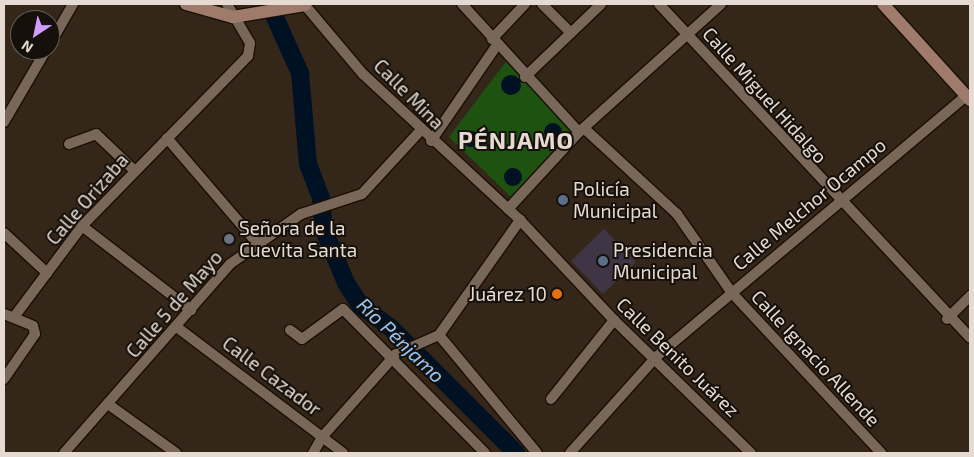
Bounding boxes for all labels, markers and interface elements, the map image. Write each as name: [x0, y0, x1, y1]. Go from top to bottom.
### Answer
north arrow: [10, 10, 60, 60]
street label: Calle Miguel Hidalgo: [698, 22, 832, 168]
text: N: [18, 37, 36, 57]
street label: Calle Mina: [369, 54, 449, 134]
district label: PÉNJAMO: [457, 126, 575, 154]
street label: Calle Melchor Ocampo: [728, 133, 890, 275]
street label: Calle Orizaba: [41, 149, 133, 249]
place label: Policía Municipal: [573, 178, 657, 222]
marker: Policía Municipal: [557, 194, 569, 206]
place label: Señora de la Cuevita Santa: [239, 217, 357, 261]
marker: Señora de la Cuevita Santa: [223, 233, 235, 245]
place label: Presidencia Municipal: [613, 239, 713, 283]
street label: Calle 5 de Mayo: [121, 246, 227, 362]
marker: Presidencia Municipal: [597, 255, 609, 267]
place label: Juárez 10: [469, 283, 547, 305]
street label: Calle Ignacio Allende: [747, 285, 885, 431]
marker: Juárez 10: [551, 288, 563, 300]
water label: Río Pénjamo: [352, 292, 450, 388]
street label: Calle Benito Juárez: [612, 293, 744, 421]
street label: Calle Cazador: [218, 331, 326, 421]

